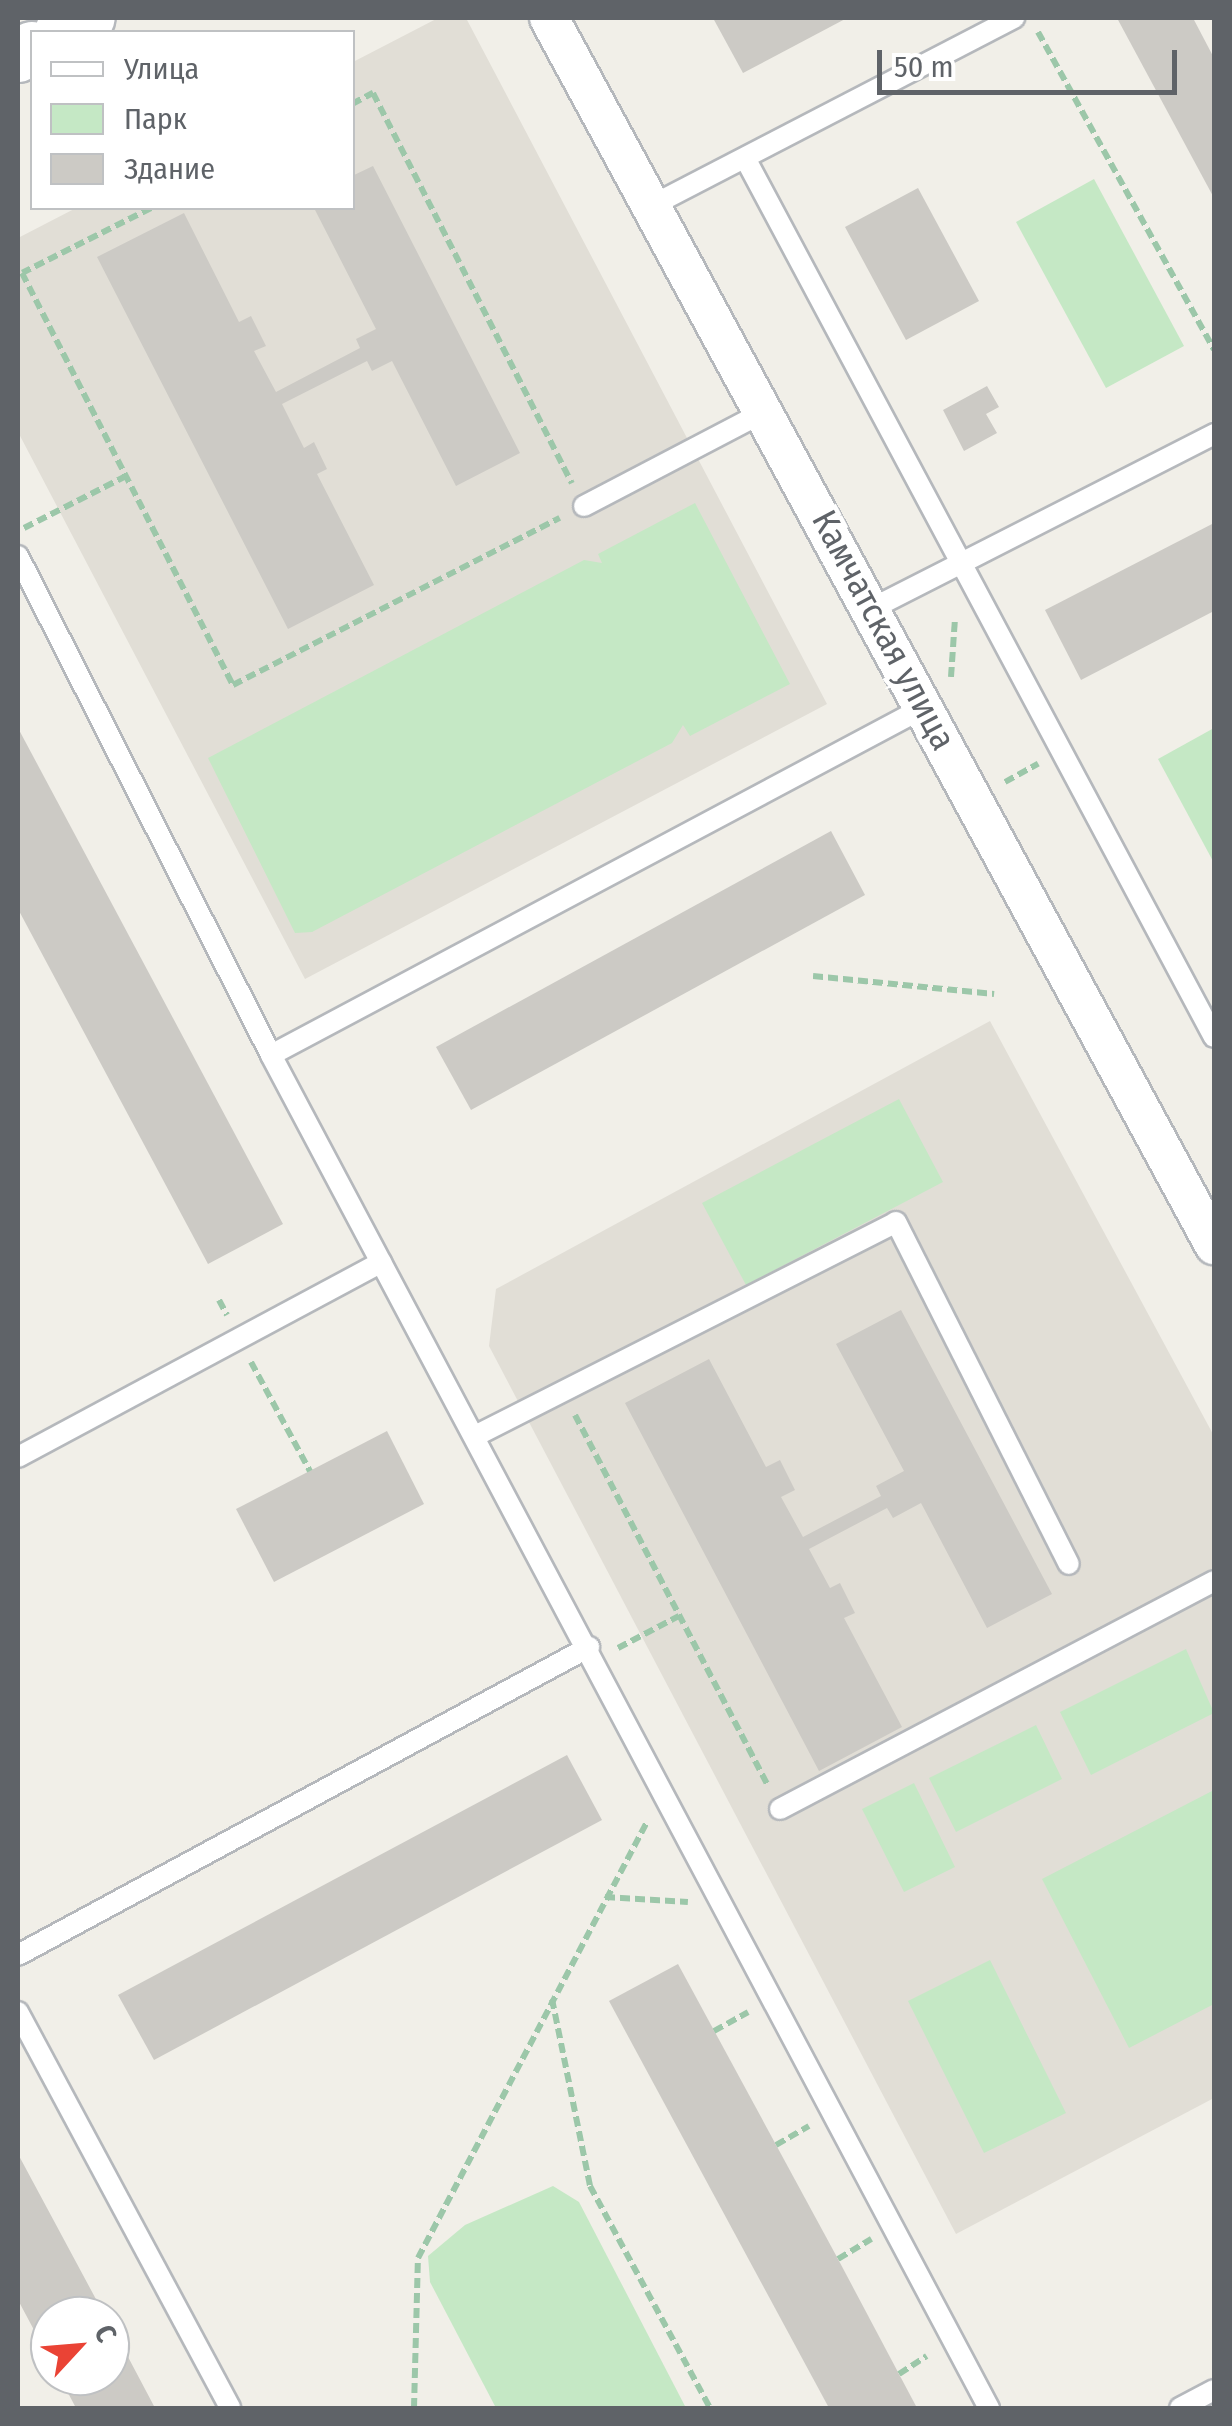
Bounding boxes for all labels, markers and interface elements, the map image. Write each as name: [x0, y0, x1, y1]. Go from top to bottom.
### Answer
legend: [30, 30, 355, 210]
scale bar: [882, 30, 1182, 92]
text: 50 m: [894, 49, 954, 85]
text: Улица: [124, 51, 199, 87]
text: Парк: [124, 101, 187, 137]
text: Здание: [124, 151, 215, 187]
street label: Камчатская улица: [803, 503, 965, 757]
north arrow: [30, 2296, 130, 2396]
text: С: [88, 2320, 124, 2347]

